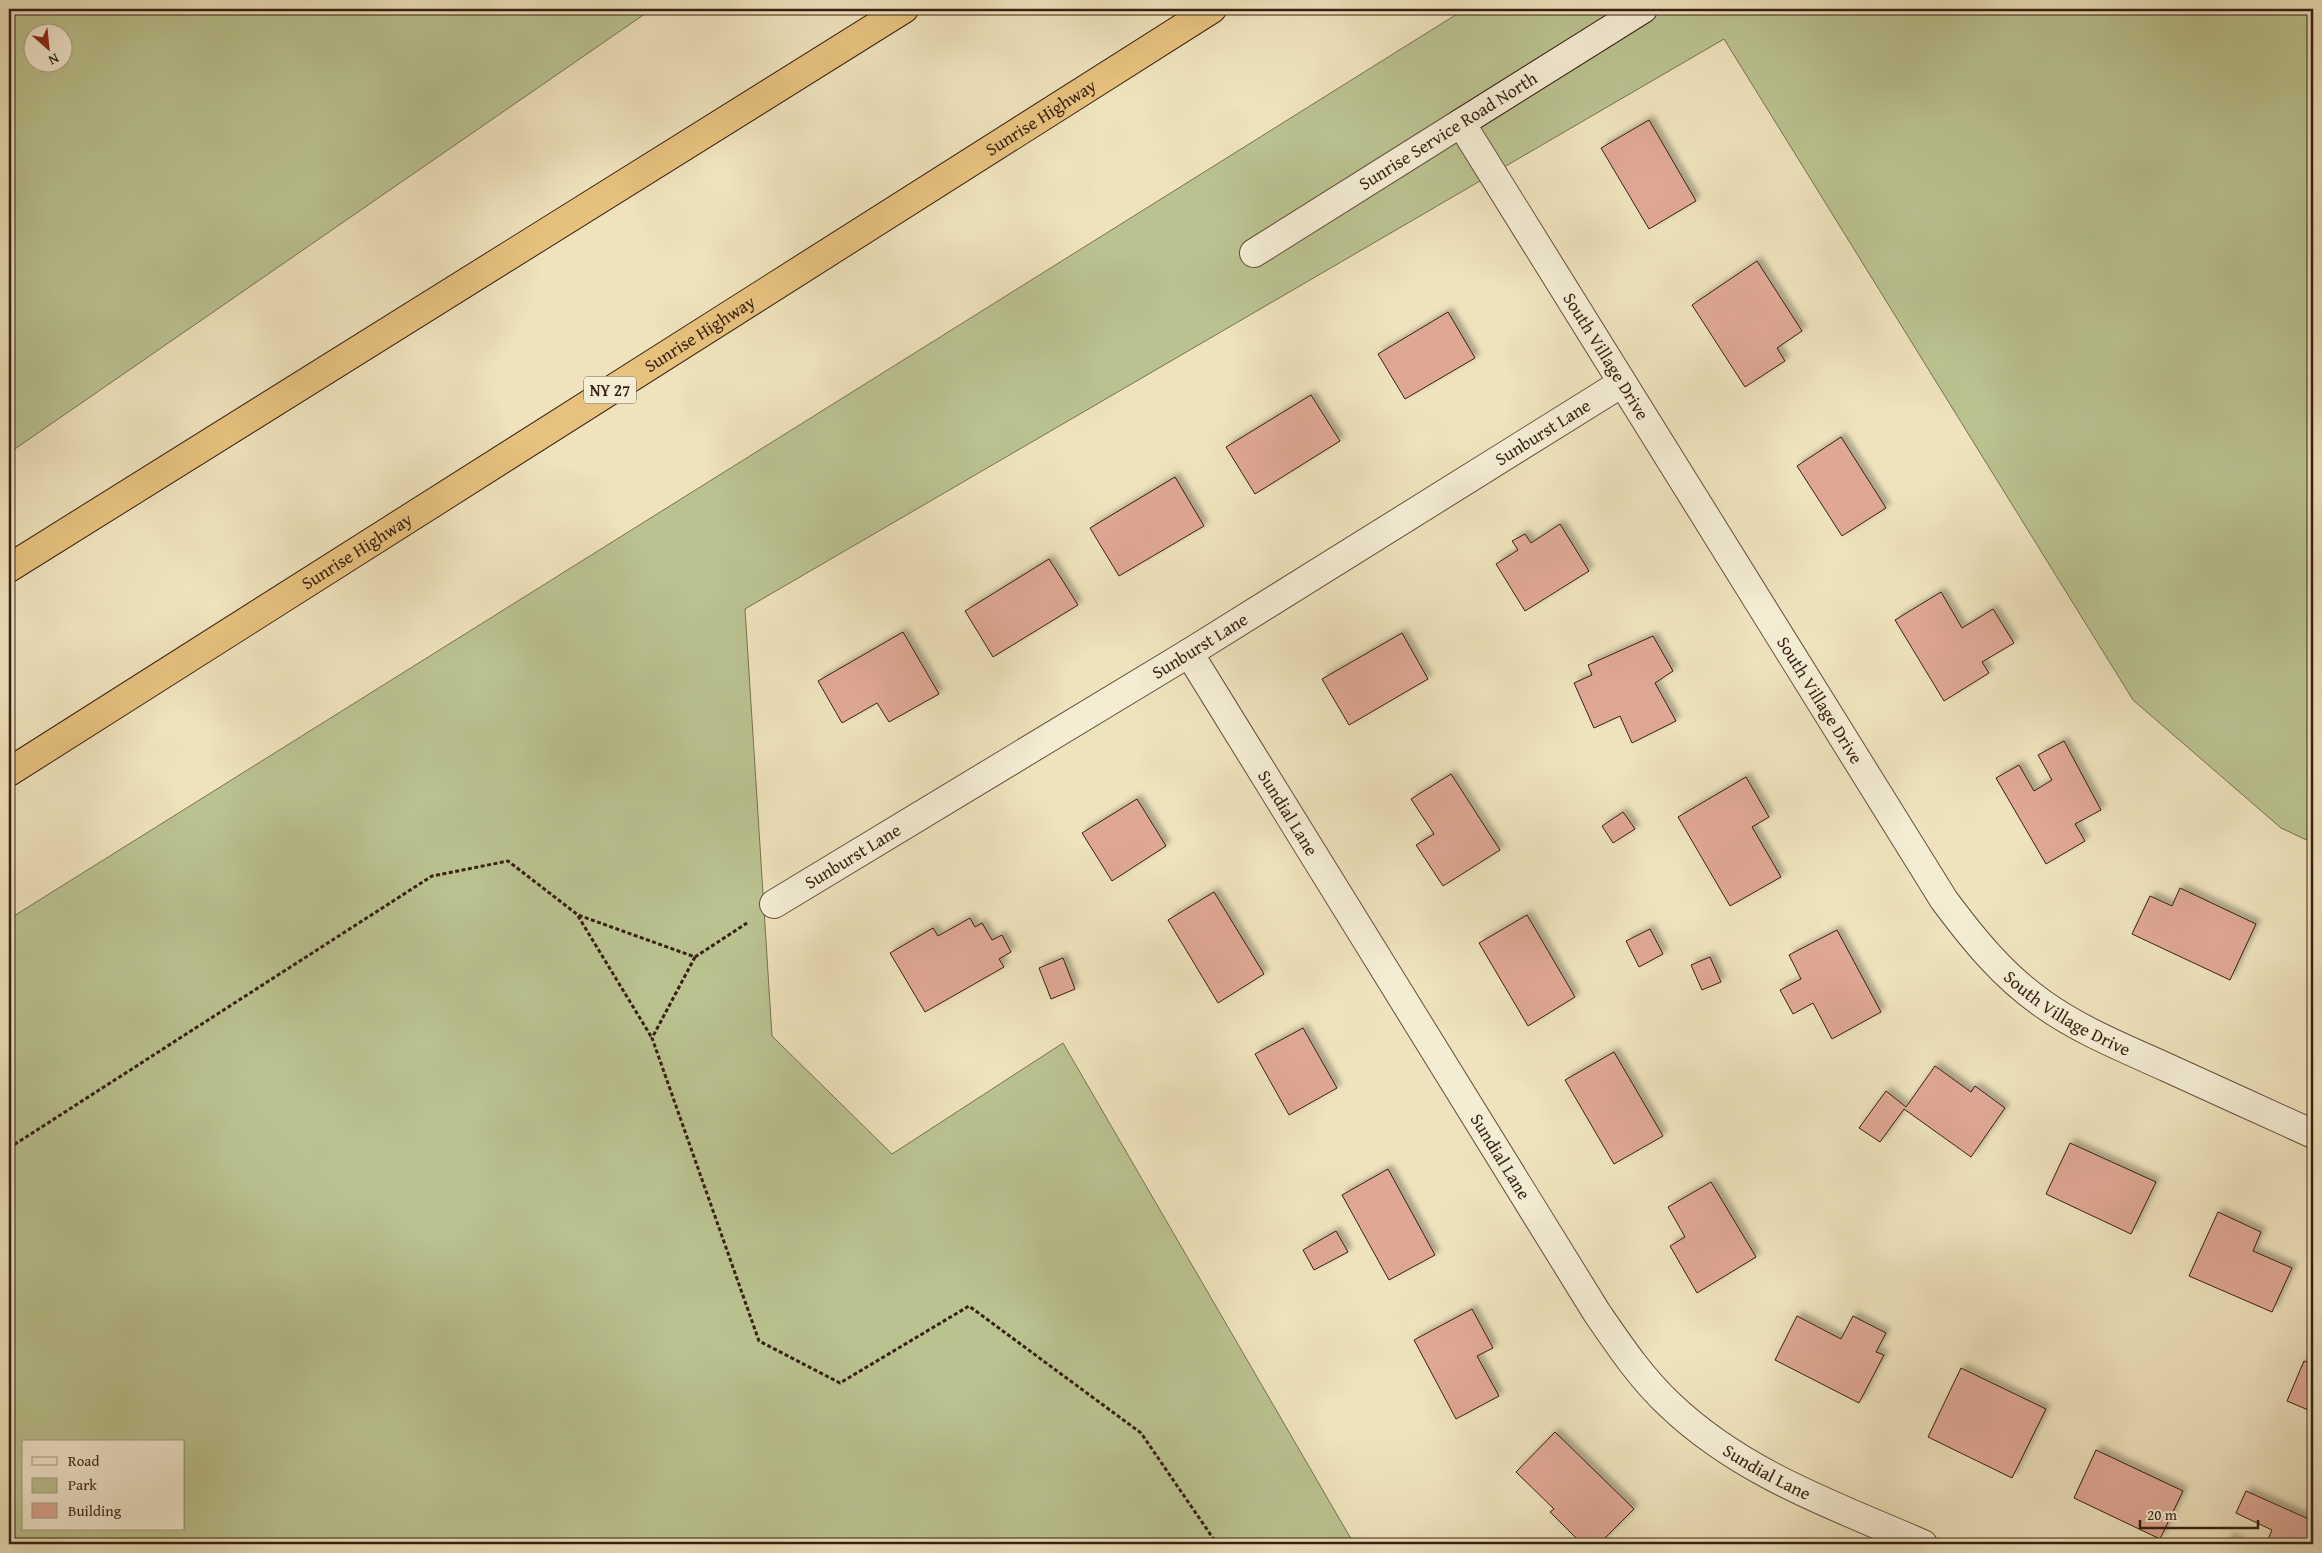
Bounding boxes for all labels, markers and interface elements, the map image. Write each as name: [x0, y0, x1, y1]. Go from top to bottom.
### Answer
north arrow: [22, 22, 72, 72]
text: N: [45, 49, 63, 71]
street label: Sunrise Service Road North: [1353, 64, 1542, 197]
street label: Sunrise Highway: [980, 72, 1101, 162]
street label: South Village Drive: [1557, 287, 1656, 425]
street label: Sunrise Highway: [639, 288, 760, 379]
road number: NY 27: [584, 376, 636, 404]
street label: Sunburst Lane: [1489, 392, 1596, 472]
street label: Sunrise Highway: [296, 506, 417, 596]
street label: Sunburst Lane: [1146, 606, 1253, 685]
street label: South Village Drive: [1770, 631, 1870, 769]
street label: Sundial Lane: [1251, 764, 1325, 861]
street label: Sunburst Lane: [799, 816, 906, 896]
street label: South Village Drive: [1998, 964, 2135, 1063]
street label: Sundial Lane: [1464, 1108, 1538, 1205]
street label: Sundial Lane: [1718, 1437, 1815, 1507]
legend: [22, 1440, 185, 1530]
text: Road: [68, 1450, 99, 1471]
text: Park: [68, 1474, 97, 1495]
scale bar: [2140, 1498, 2257, 1530]
text: Building: [68, 1500, 122, 1521]
text: 20 m: [2147, 1504, 2178, 1525]

